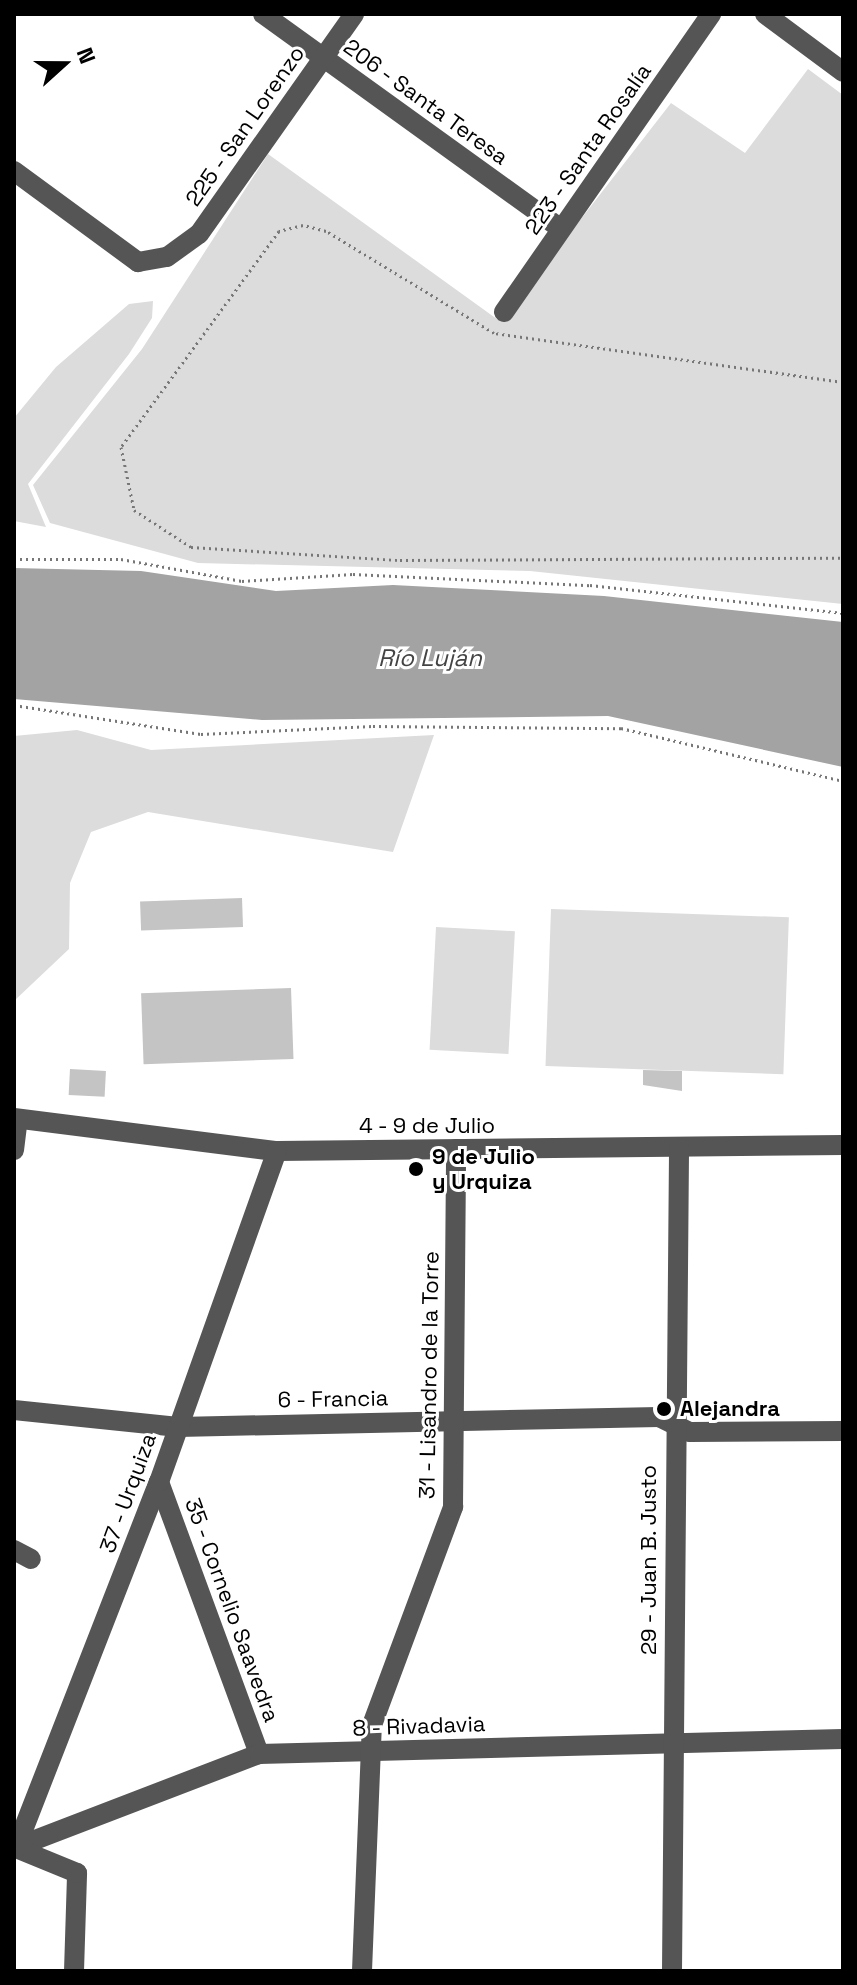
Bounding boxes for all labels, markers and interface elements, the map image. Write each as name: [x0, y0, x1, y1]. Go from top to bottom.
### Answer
north arrow: [24, 24, 104, 104]
street label: 206 - Santa Teresa: [338, 33, 514, 171]
street label: 225 - San Lorenzo: [179, 40, 311, 212]
text: N: [71, 43, 102, 67]
street label: 223 - Santa Rosalía: [519, 58, 657, 240]
water label: Río Luján: [378, 644, 482, 672]
street label: 4 - 9 de Julio: [358, 1113, 496, 1139]
place label: 9 de Julio y Urquiza: [432, 1143, 535, 1194]
marker: 9 de Julio y Urquiza: [407, 1160, 425, 1178]
street label: 31 - Lisandro de la Torre: [414, 1250, 444, 1500]
street label: 6 - Francia: [277, 1385, 389, 1413]
place label: Alejandra: [680, 1396, 780, 1422]
marker: Alejandra: [655, 1400, 673, 1418]
street label: 37 - Urquiza: [94, 1429, 162, 1557]
street label: 29 - Juan B. Justo: [636, 1464, 662, 1656]
street label: 35 - Cornelio Saavedra: [179, 1494, 285, 1726]
street label: 8 - Rivadavia: [351, 1710, 487, 1742]

